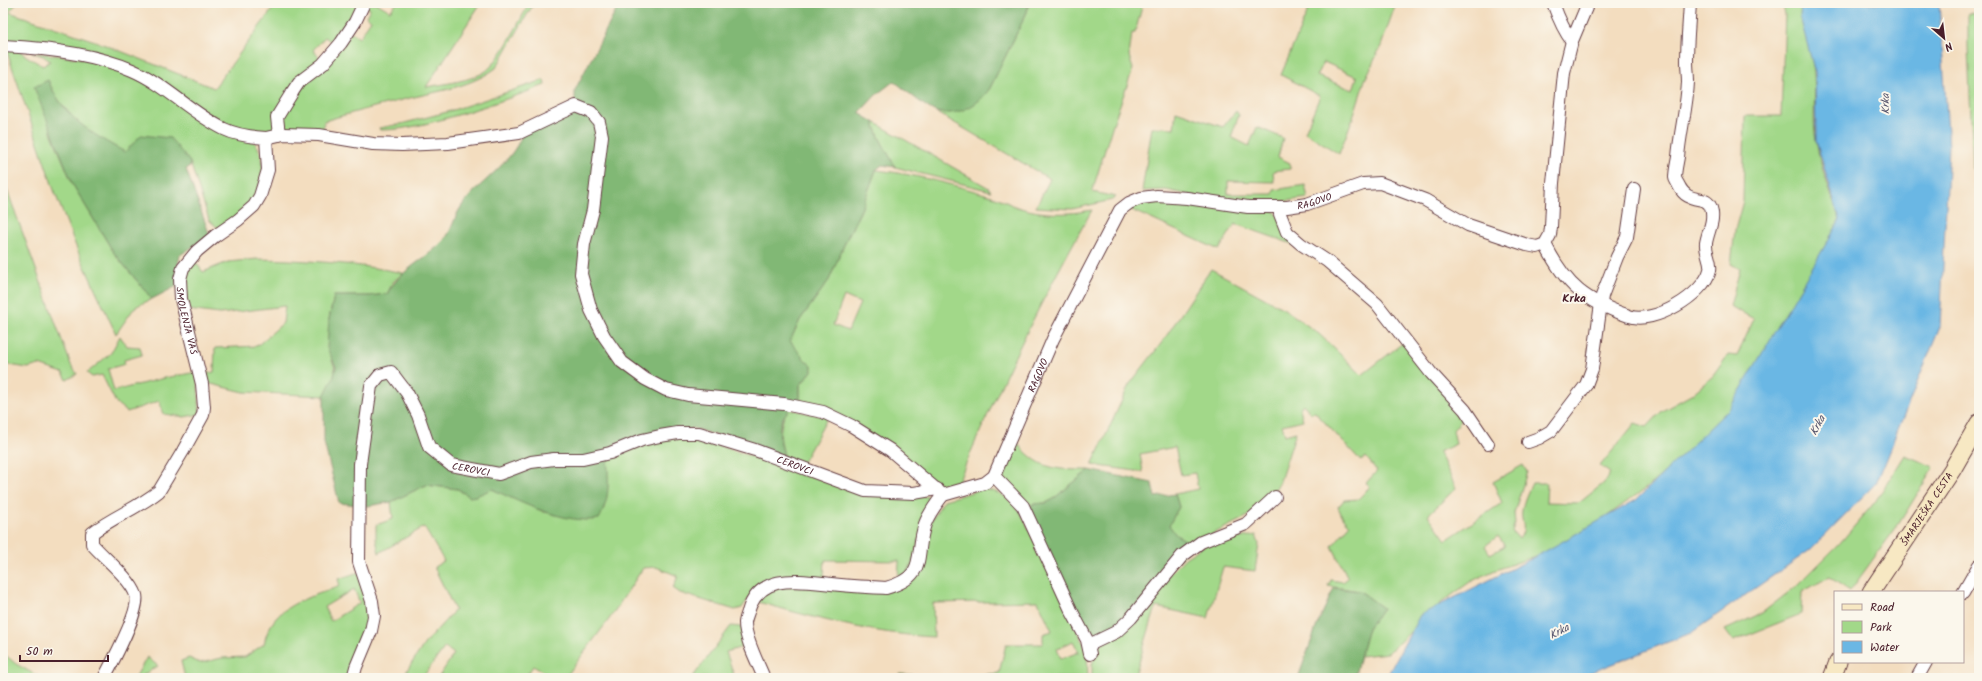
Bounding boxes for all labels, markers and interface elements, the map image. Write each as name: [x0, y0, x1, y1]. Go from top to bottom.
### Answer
north arrow: [1924, 18, 1964, 58]
text: N: [1941, 36, 1956, 56]
water label: Krka: [1877, 93, 1895, 114]
street label: RAGOVO: [1296, 189, 1334, 214]
street label: SMOLENJA VAS: [171, 287, 202, 357]
district label: Krka: [1562, 289, 1586, 308]
street label: RAGOVO: [1024, 356, 1053, 395]
water label: Krka: [1805, 411, 1831, 439]
street label: CEROVCI: [774, 452, 815, 480]
street label: CEROVCI: [451, 458, 491, 481]
street label: ŠMARJEŠKA CESTA: [1897, 469, 1957, 549]
legend: [1834, 591, 1964, 663]
text: Road: [1870, 598, 1895, 617]
text: Park: [1870, 618, 1892, 637]
water label: Krka: [1546, 619, 1573, 645]
scale bar: [20, 637, 108, 663]
text: Water: [1870, 638, 1900, 657]
text: 50 m: [26, 642, 53, 661]

